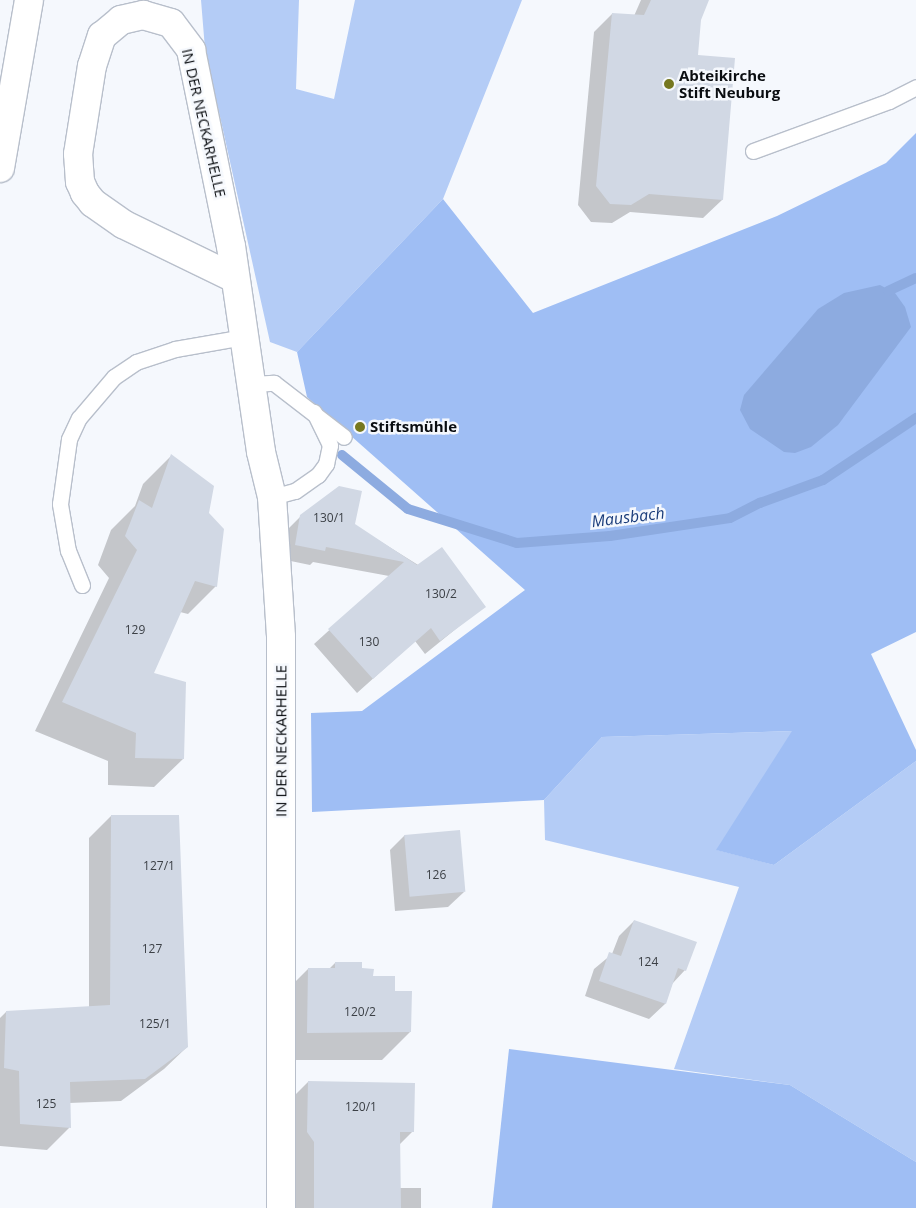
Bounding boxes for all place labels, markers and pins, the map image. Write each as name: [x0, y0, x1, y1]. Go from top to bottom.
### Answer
place label: Abteikirche Stift Neuburg: [679, 66, 780, 101]
marker: Abteikirche Stift Neuburg: [663, 78, 675, 90]
place label: Stiftsmühle: [370, 418, 457, 436]
marker: Stiftsmühle: [354, 421, 366, 433]

